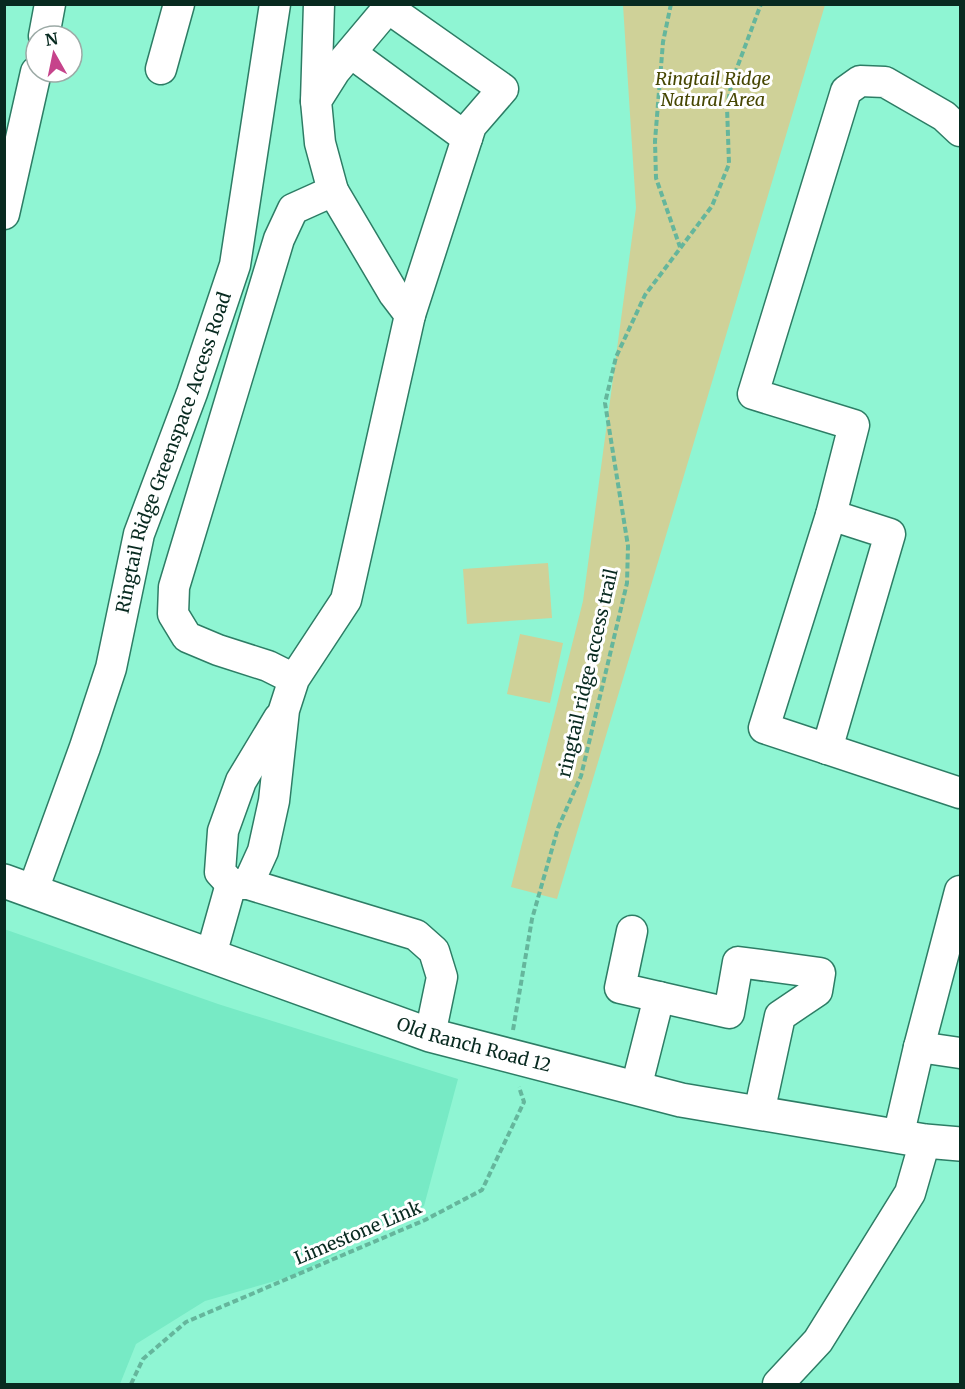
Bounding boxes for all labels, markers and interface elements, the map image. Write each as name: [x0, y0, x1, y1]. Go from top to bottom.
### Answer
north arrow: [24, 24, 84, 84]
text: N: [44, 28, 60, 50]
park label: Ringtail Ridge Natural Area: [655, 67, 771, 111]
street label: Ringtail Ridge Greenspace Access Road: [111, 289, 236, 615]
street label: ringtail ridge access trail: [552, 566, 623, 780]
street label: Old Ranch Road 12: [394, 1012, 554, 1077]
street label: Limestone Link: [291, 1195, 425, 1270]

